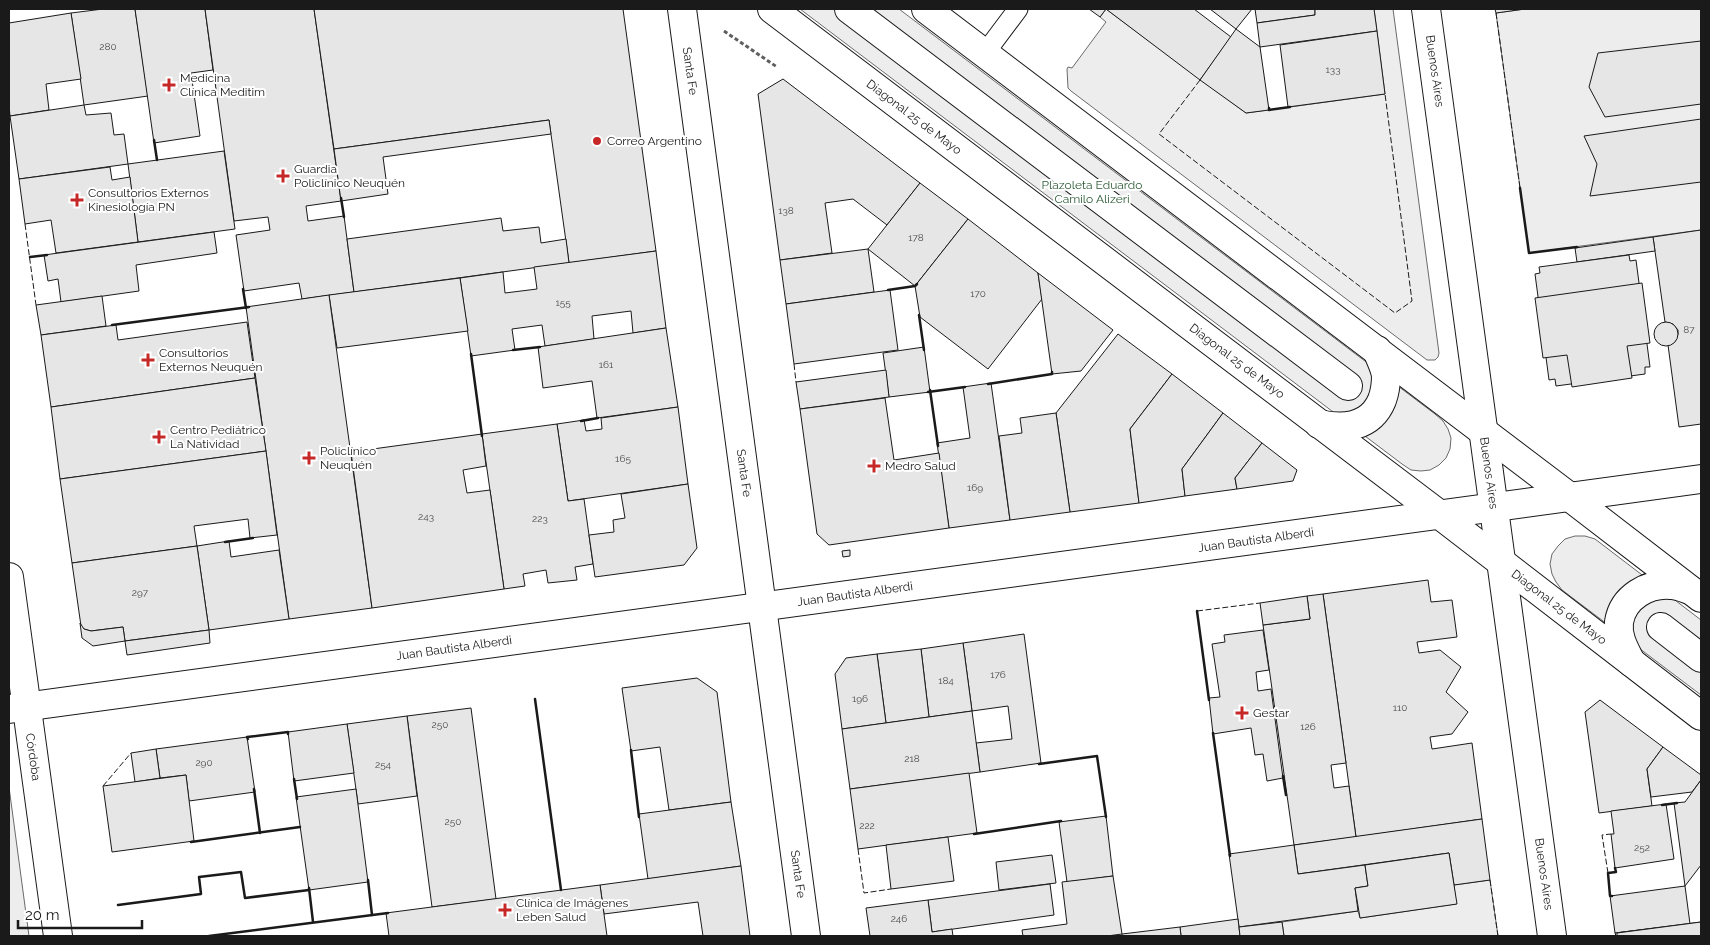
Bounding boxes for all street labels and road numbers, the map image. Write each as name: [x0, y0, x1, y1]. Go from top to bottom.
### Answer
street label: Buenos Aires: [1423, 34, 1447, 108]
street label: Santa Fe: [680, 46, 700, 96]
street label: Diagonal 25 de Mayo: [864, 77, 964, 157]
street label: Diagonal 25 de Mayo: [1187, 321, 1287, 401]
street label: Buenos Aires: [1477, 436, 1501, 510]
street label: Santa Fe: [734, 448, 754, 498]
street label: Juan Bautista Alberdi: [1197, 525, 1315, 555]
street label: Diagonal 25 de Mayo: [1509, 567, 1609, 647]
street label: Juan Bautista Alberdi: [796, 579, 914, 609]
street label: Juan Bautista Alberdi: [395, 633, 513, 663]
street label: Córdoba: [23, 732, 43, 782]
street label: Buenos Aires: [1532, 837, 1556, 911]
street label: Santa Fe: [788, 849, 808, 899]

